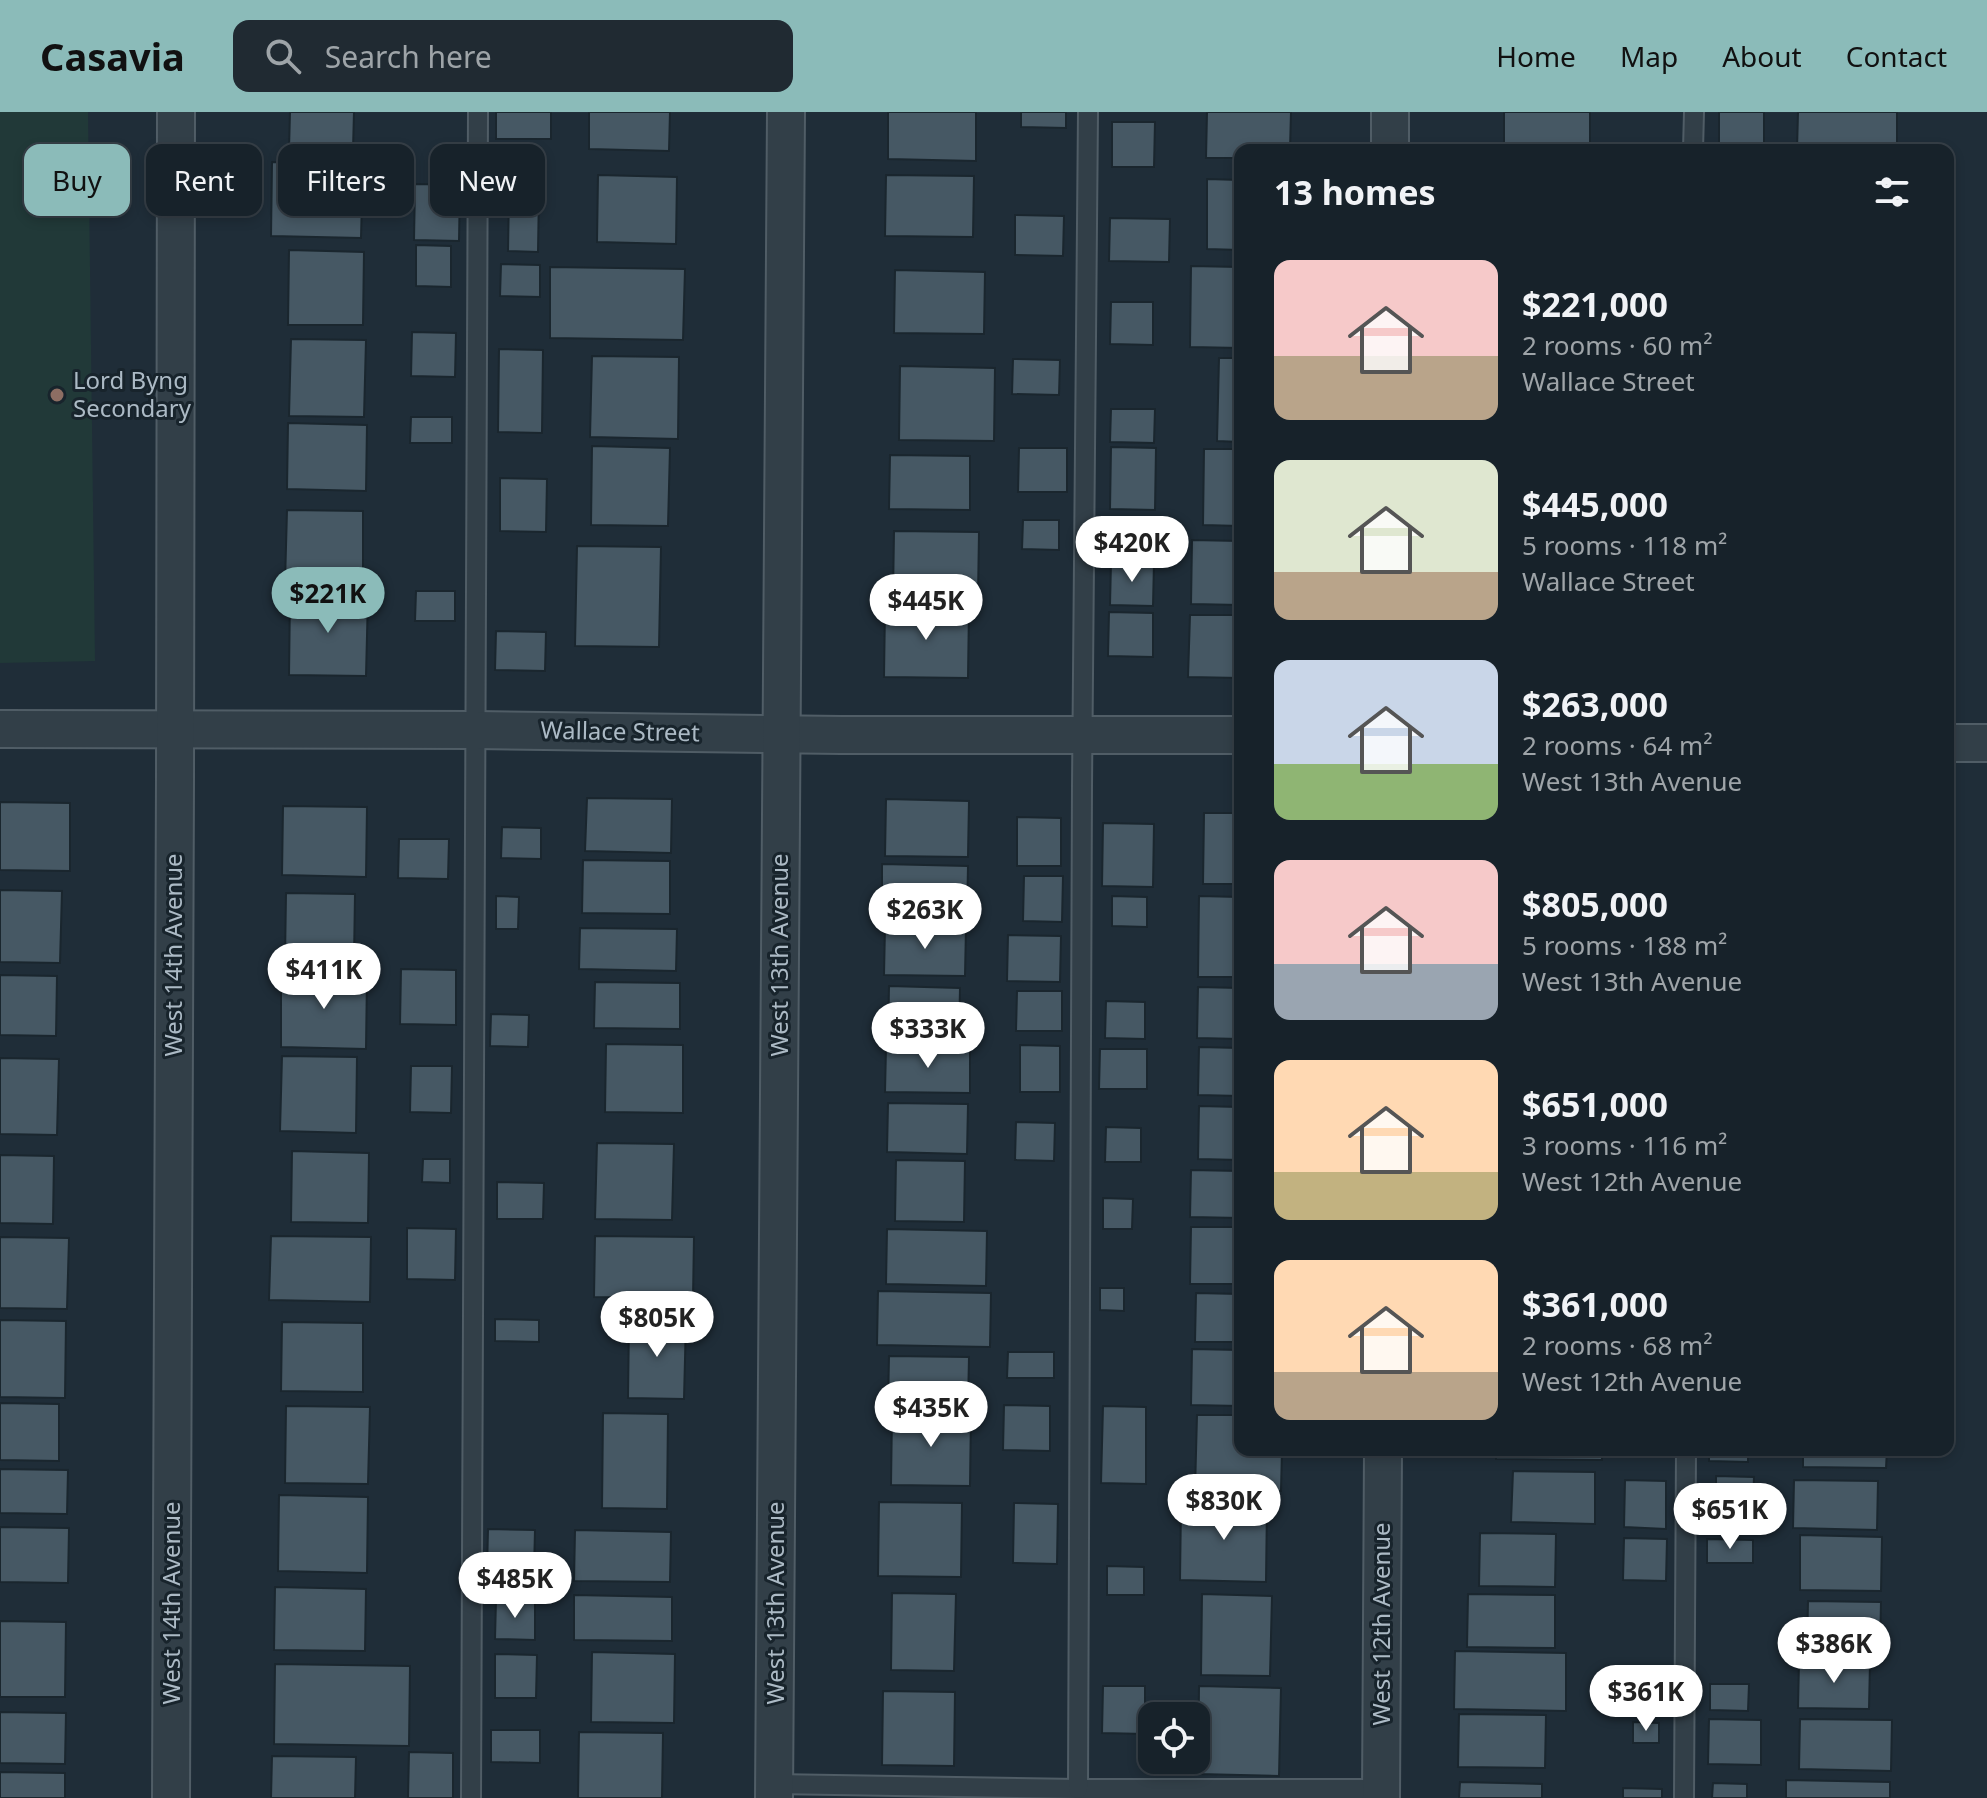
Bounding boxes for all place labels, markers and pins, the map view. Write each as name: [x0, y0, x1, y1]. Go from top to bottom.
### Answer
place label: Lord Byng Secondary: [73, 363, 192, 424]
marker: Lord Byng Secondary: [48, 386, 66, 404]
pin: $420K: [1076, 516, 1188, 584]
pin: $221K: [272, 567, 384, 635]
pin: $445K: [870, 574, 982, 642]
pin: $263K: [869, 883, 981, 951]
pin: $411K: [268, 943, 380, 1011]
pin: $333K: [872, 1002, 984, 1070]
pin: $805K: [601, 1291, 713, 1359]
pin: $435K: [875, 1381, 987, 1449]
pin: $830K: [1168, 1474, 1280, 1542]
pin: $651K: [1674, 1483, 1786, 1551]
pin: $485K: [459, 1552, 571, 1620]
pin: $386K: [1778, 1617, 1890, 1685]
pin: $361K: [1590, 1665, 1702, 1733]

